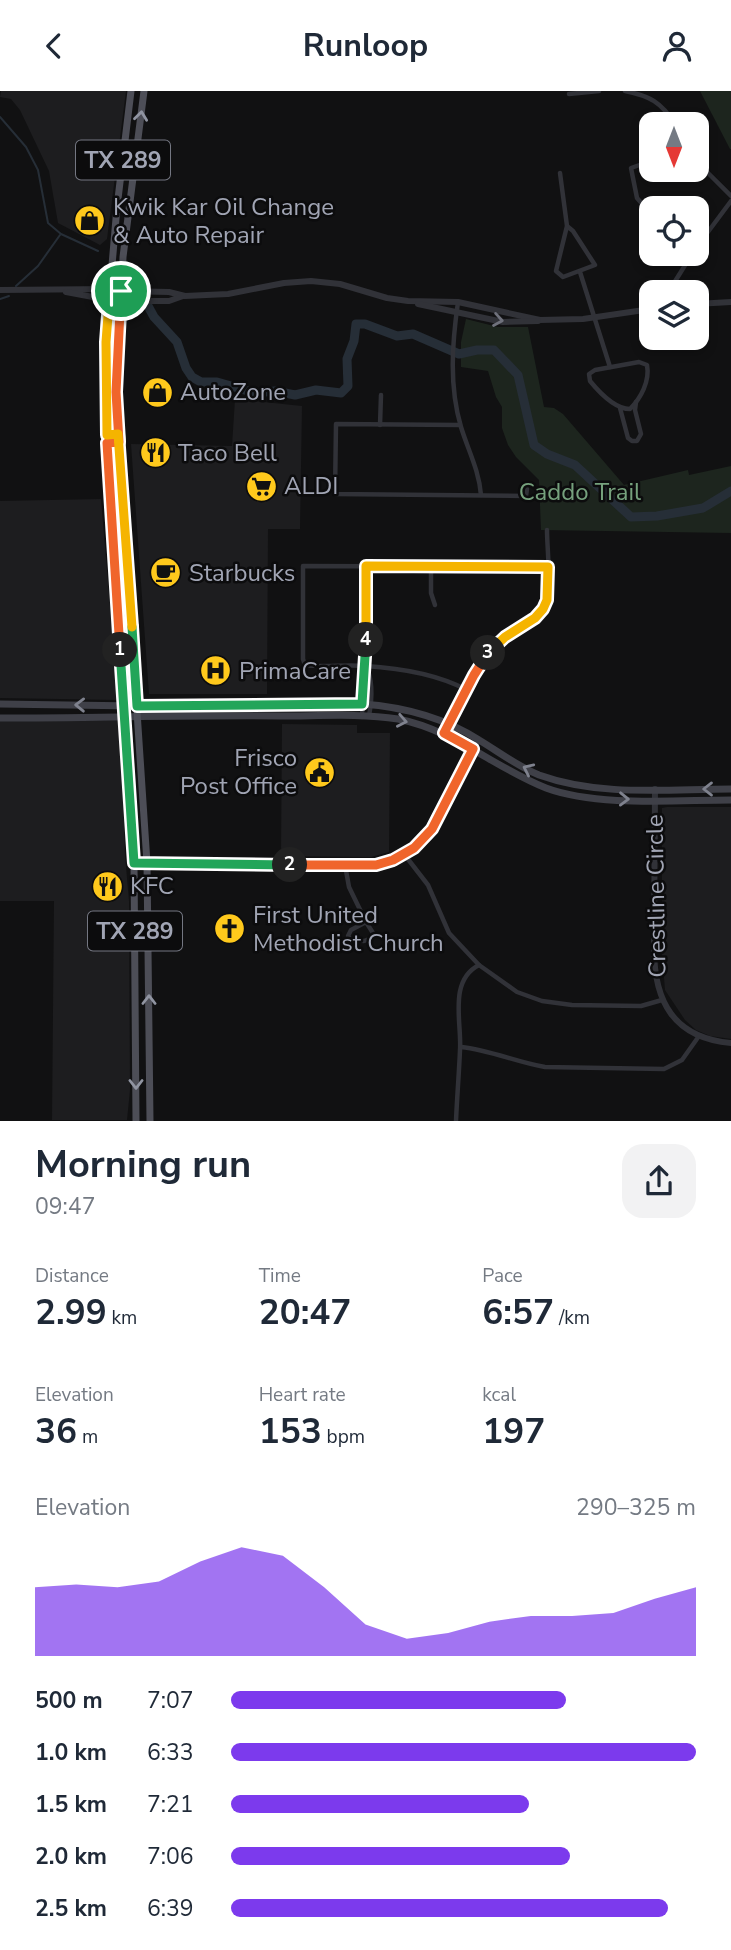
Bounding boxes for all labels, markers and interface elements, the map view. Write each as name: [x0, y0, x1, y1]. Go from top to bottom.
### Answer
text: Runloop: [303, 24, 428, 67]
icon: back: [35, 27, 73, 65]
icon: person: [658, 27, 696, 65]
one-way arrow: [133, 110, 148, 122]
north arrow: [639, 112, 709, 182]
map controls: [639, 112, 709, 350]
road number: TX 289: [76, 141, 170, 179]
place label: Kwik Kar Oil Change & Auto Repair: [113, 191, 334, 251]
button: locate: [639, 196, 709, 266]
shop icon: Kwik Kar Oil Change & Auto Repair: [73, 204, 107, 238]
pin: [91, 261, 151, 321]
icon: arrive: [102, 272, 140, 310]
button: layers: [639, 280, 709, 350]
one-way arrow: [492, 312, 504, 327]
shop icon: AutoZone: [140, 375, 174, 409]
place label: AutoZone: [180, 376, 286, 408]
restaurant icon: Taco Bell: [138, 436, 172, 470]
place label: Taco Bell: [178, 437, 277, 469]
supermarket icon: ALDI: [244, 469, 278, 503]
place label: ALDI: [284, 470, 338, 502]
park label: Caddo Trail: [519, 476, 641, 508]
cafe icon: Starbucks: [149, 556, 183, 590]
place label: Starbucks: [189, 557, 295, 589]
pin: 4: [348, 623, 384, 657]
text: 4: [360, 626, 371, 652]
pin: 1: [102, 633, 138, 667]
pin: 3: [470, 635, 505, 671]
text: 1: [114, 636, 125, 662]
text: 3: [482, 639, 493, 665]
hospital icon: PrimaCare: [199, 654, 233, 688]
place label: PrimaCare: [239, 655, 351, 687]
one-way arrow: [75, 697, 85, 713]
one-way arrow: [396, 712, 408, 727]
place label: Frisco Post Office: [180, 742, 297, 802]
public building icon: Frisco Post Office: [303, 755, 337, 789]
one-way arrow: [523, 763, 535, 777]
one-way arrow: [702, 781, 713, 797]
one-way arrow: [619, 791, 630, 807]
street label: Crestline Circle: [639, 814, 673, 978]
pin: 2: [272, 847, 308, 883]
text: 2: [284, 851, 295, 877]
restaurant icon: KFC: [90, 869, 124, 903]
place label: KFC: [130, 870, 174, 902]
place label: First United Methodist Church: [253, 899, 444, 959]
road number: TX 289: [88, 911, 182, 951]
church icon: First United Methodist Church: [213, 912, 247, 946]
one-way arrow: [141, 994, 157, 1005]
one-way arrow: [128, 1080, 144, 1090]
text: Morning run: [35, 1139, 251, 1190]
button: share: [622, 1144, 696, 1218]
text: 09:47: [35, 1191, 95, 1222]
text: Distance: [35, 1263, 109, 1289]
text: Time: [259, 1263, 301, 1289]
text: Pace: [482, 1263, 523, 1289]
text: 2.99: [35, 1289, 107, 1336]
text: 20:47: [259, 1289, 351, 1336]
text: 6:57: [482, 1289, 554, 1336]
text: km: [107, 1305, 137, 1331]
text: /km: [554, 1305, 590, 1331]
text: Elevation: [35, 1382, 114, 1408]
text: Heart rate: [259, 1382, 346, 1408]
text: kcal: [482, 1382, 516, 1408]
text: 36: [35, 1408, 77, 1455]
text: 153: [259, 1408, 322, 1455]
text: 197: [482, 1408, 545, 1455]
text: m: [77, 1424, 98, 1450]
text: bpm: [322, 1424, 365, 1450]
text: Elevation: [35, 1492, 130, 1523]
text: 290–325 m: [576, 1492, 696, 1523]
text: 500 m: [35, 1685, 103, 1716]
text: 7:07: [147, 1685, 194, 1716]
text: 1.0 km: [35, 1737, 107, 1768]
text: 6:33: [147, 1737, 194, 1768]
text: 1.5 km: [35, 1789, 107, 1820]
text: 7:21: [147, 1789, 194, 1820]
text: 2.0 km: [35, 1841, 107, 1872]
text: 7:06: [147, 1841, 194, 1872]
text: 2.5 km: [35, 1893, 107, 1924]
text: 6:39: [147, 1893, 194, 1924]

